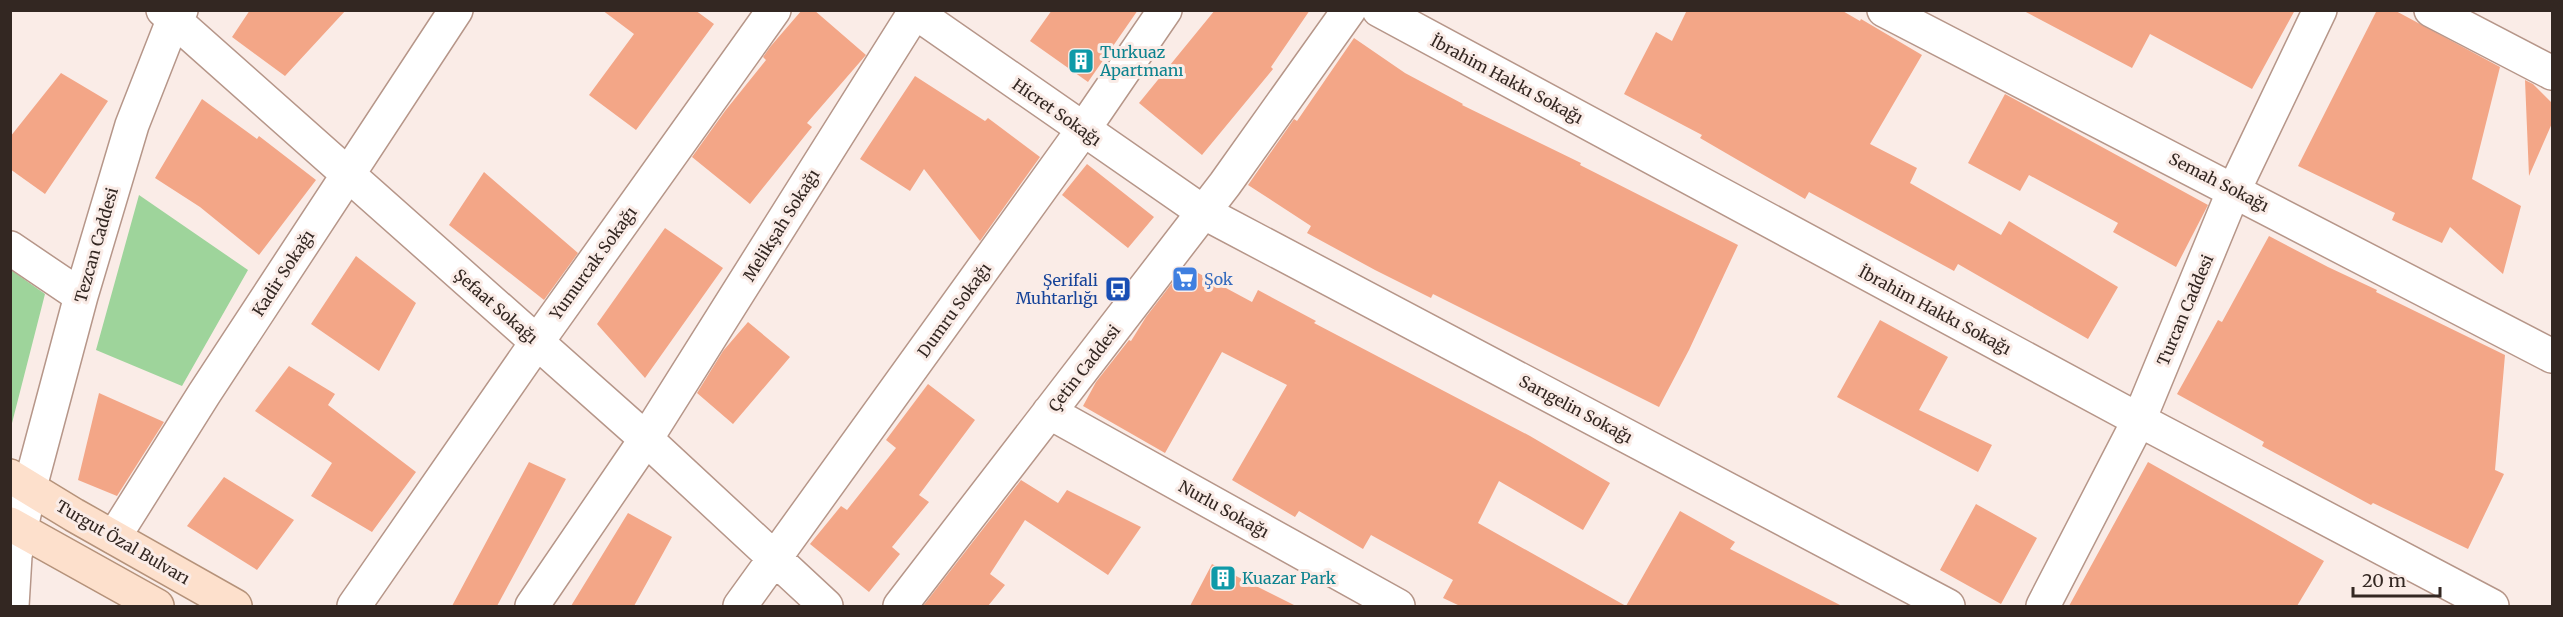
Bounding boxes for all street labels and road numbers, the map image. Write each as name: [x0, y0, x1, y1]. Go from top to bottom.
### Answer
street label: İbrahim Hakkı Sokağı: [1427, 30, 1587, 128]
street label: Hicret Sokağı: [1009, 74, 1105, 150]
street label: Semah Sokağı: [2166, 148, 2272, 216]
street label: Melikşah Sokağı: [739, 165, 823, 285]
street label: Tezcan Caddesi: [70, 185, 122, 305]
street label: Yumurcak Sokağı: [545, 203, 641, 324]
street label: Kadir Sokağı: [248, 226, 318, 320]
street label: Turcan Caddesi: [2153, 251, 2217, 369]
street label: Dumru Sokağı: [913, 259, 995, 361]
street label: İbrahim Hakkı Sokağı: [1855, 261, 2015, 359]
street label: Şefaat Sokağı: [450, 264, 542, 348]
street label: Çetin Caddesi: [1044, 321, 1124, 415]
street label: Sarıgelin Sokağı: [1516, 371, 1636, 447]
street label: Nurlu Sokağı: [1175, 476, 1273, 542]
street label: Turgut Özal Bulvarı: [53, 496, 193, 588]

